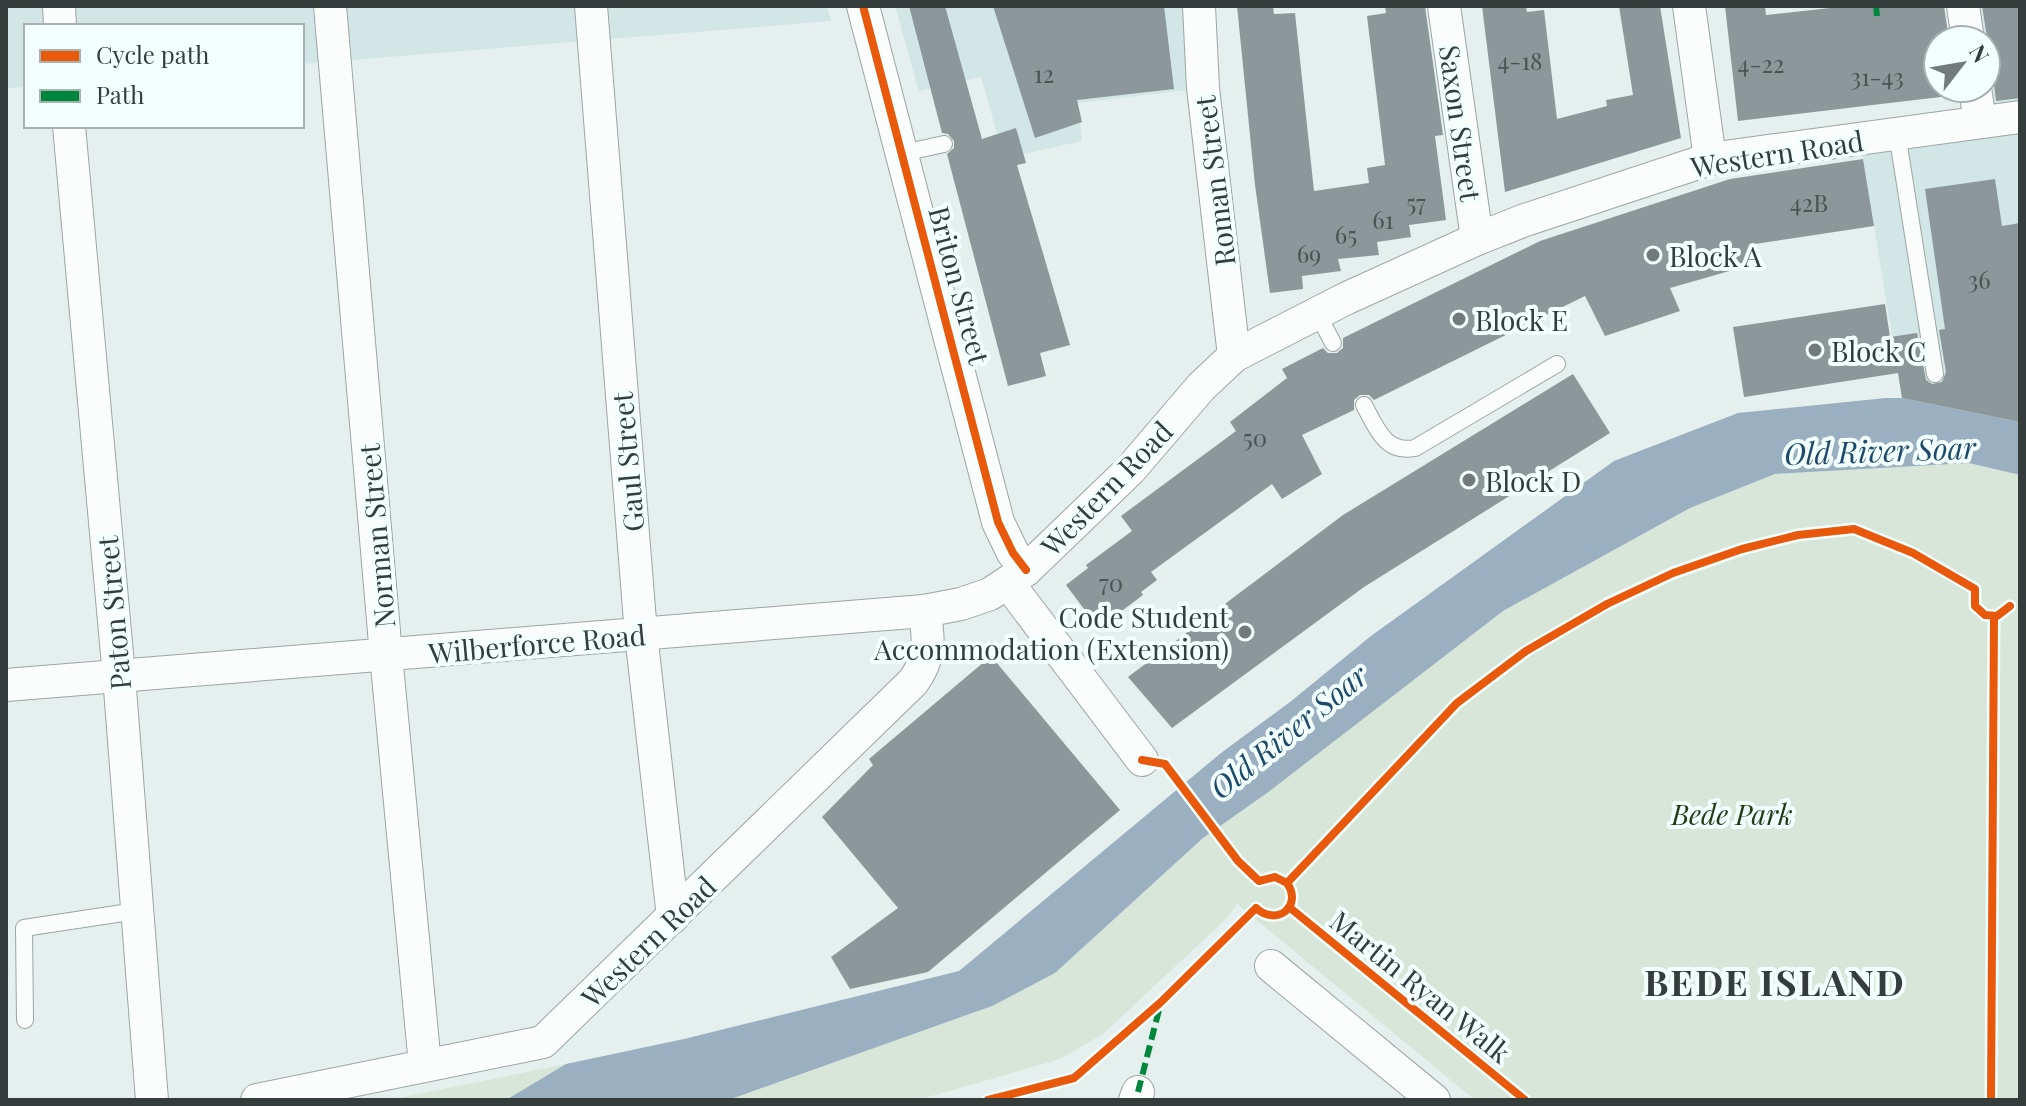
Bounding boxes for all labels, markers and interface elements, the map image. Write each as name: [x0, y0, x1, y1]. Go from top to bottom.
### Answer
legend: [24, 24, 304, 128]
north arrow: [1922, 24, 2002, 104]
text: Cycle path: [96, 38, 209, 70]
text: N: [1963, 39, 1997, 68]
street label: Saxon Street: [1432, 43, 1490, 205]
house number: 4-18: [1497, 44, 1543, 76]
house number: 4-22: [1738, 47, 1784, 79]
house number: 12: [1034, 57, 1054, 89]
house number: 31-43: [1850, 60, 1904, 92]
text: Path: [96, 78, 144, 110]
street label: Roman Street: [1185, 93, 1243, 268]
street label: Western Road: [1687, 121, 1866, 185]
house number: 57: [1406, 186, 1426, 218]
house number: 42B: [1790, 186, 1828, 218]
street label: Briton Street: [921, 202, 999, 369]
house number: 61: [1372, 203, 1394, 235]
house number: 65: [1335, 218, 1357, 250]
house number: 69: [1297, 237, 1321, 269]
place label: Block A: [1669, 237, 1762, 274]
marker: Block A: [1644, 246, 1662, 264]
house number: 36: [1967, 263, 1991, 295]
place label: Block E: [1475, 301, 1568, 338]
marker: Block E: [1450, 310, 1468, 328]
place label: Block C: [1831, 332, 1926, 369]
marker: Block C: [1806, 341, 1824, 359]
street label: Gaul Street: [602, 390, 652, 533]
street label: Western Road: [1032, 413, 1180, 564]
house number: 50: [1243, 421, 1267, 453]
water label: Old River Soar: [1783, 427, 1978, 473]
street label: Norman Street: [349, 441, 402, 630]
place label: Block D: [1485, 462, 1581, 499]
marker: Block D: [1460, 471, 1478, 489]
street label: Paton Street: [88, 533, 138, 691]
house number: 70: [1099, 566, 1123, 598]
place label: Code Student Accommodation (Extension): [873, 598, 1230, 667]
street label: Wilberforce Road: [426, 615, 647, 671]
marker: Code Student Accommodation (Extension): [1236, 623, 1254, 641]
water label: Old River Soar: [1201, 654, 1376, 807]
park label: Bede Park: [1670, 795, 1793, 832]
street label: Western Road: [572, 867, 723, 1015]
street label: Martin Ryan Walk: [1323, 902, 1519, 1071]
district label: BEDE ISLAND: [1644, 957, 1906, 1005]

